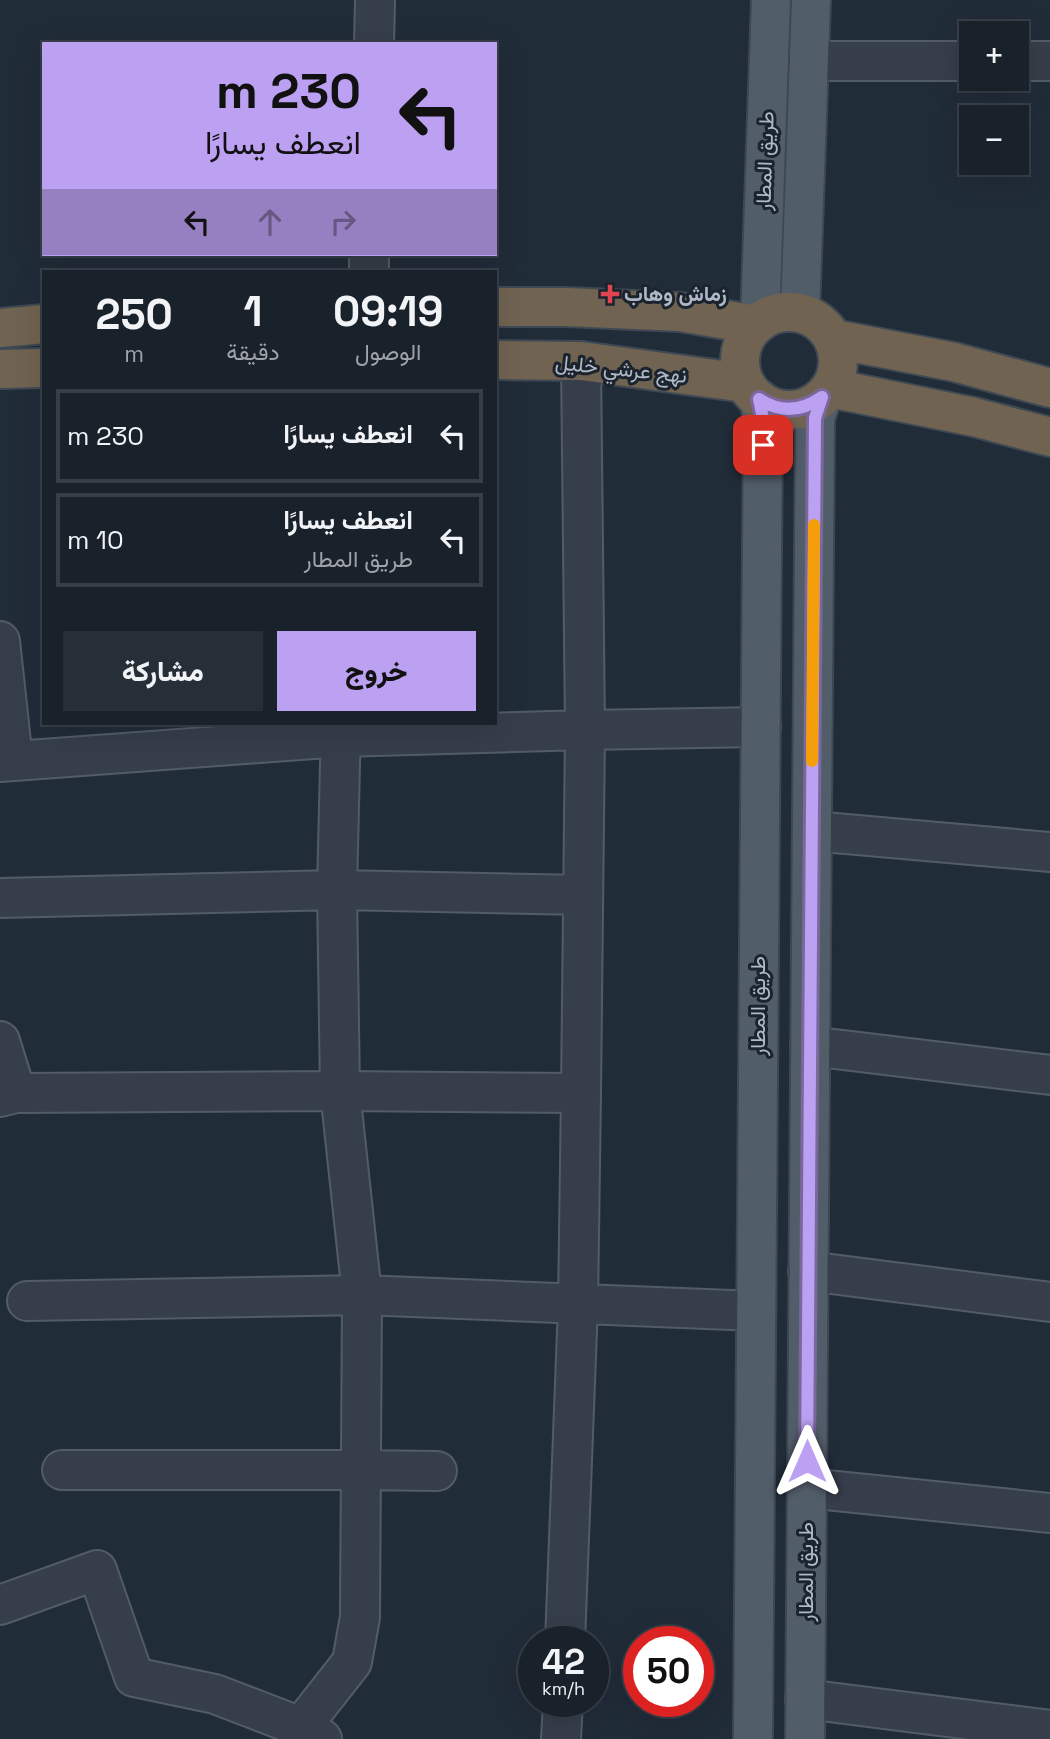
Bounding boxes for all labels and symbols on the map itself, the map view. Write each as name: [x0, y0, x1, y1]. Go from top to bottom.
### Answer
street label: طريق المطار: [749, 111, 780, 212]
place label: زماش وهاب: [624, 280, 727, 307]
marker: زماش وهاب: [602, 286, 618, 302]
street label: نهج عرشي خليل: [553, 348, 688, 393]
pin: [733, 415, 793, 475]
street label: طريق المطار: [744, 956, 771, 1057]
position arrow: [770, 1424, 844, 1498]
street label: طريق المطار: [792, 1522, 819, 1623]
speed limit sign: 50: [623, 1626, 714, 1717]

